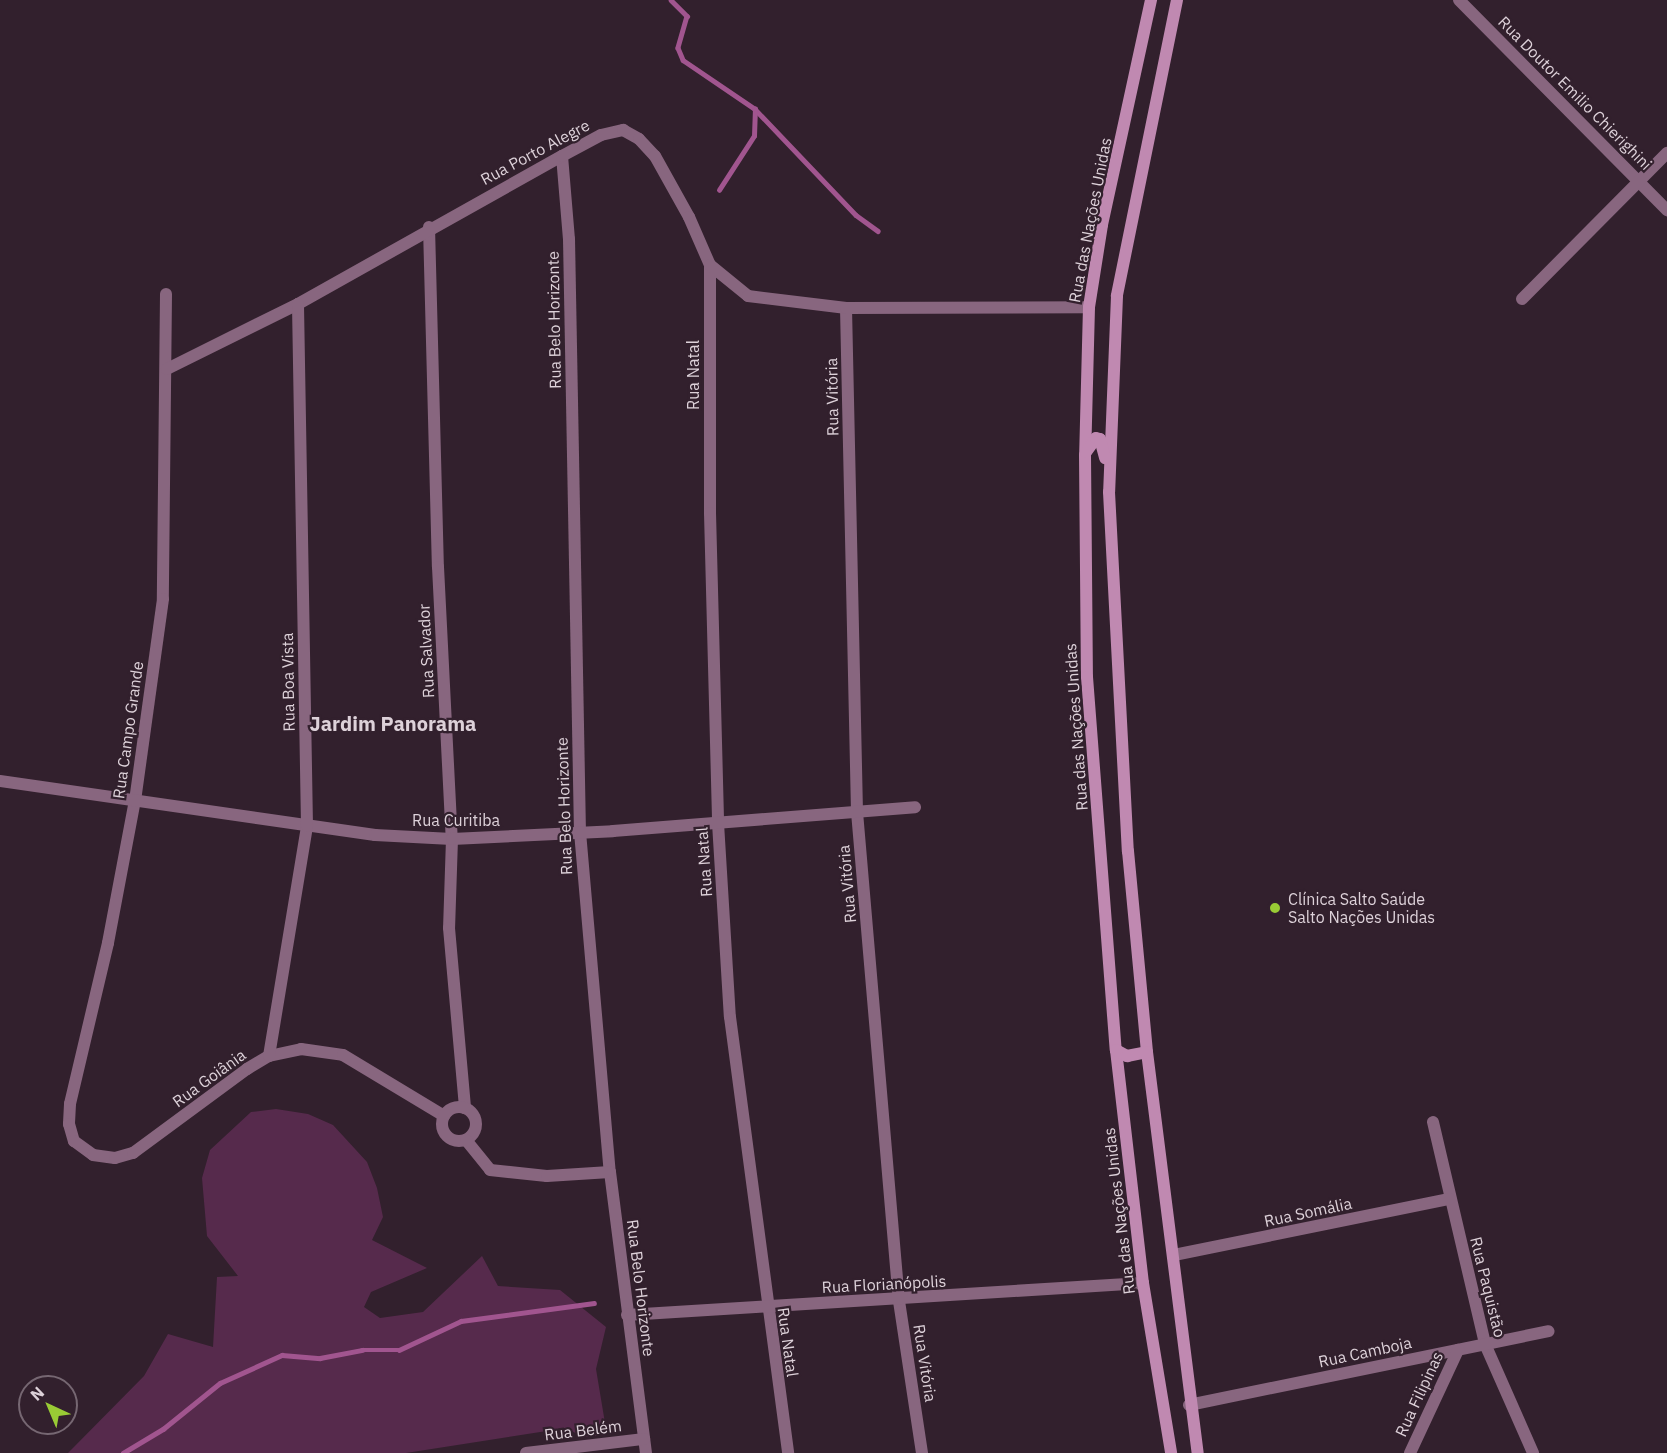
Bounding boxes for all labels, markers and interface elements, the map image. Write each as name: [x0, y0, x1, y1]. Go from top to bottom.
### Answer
street label: Rua Doutor Emilio Chierighini: [1494, 12, 1656, 174]
street label: Rua Porto Alegre: [477, 115, 593, 189]
street label: Rua das Nações Unidas: [1065, 136, 1115, 304]
street label: Rua Belo Horizonte: [543, 251, 565, 389]
street label: Rua Natal: [683, 340, 703, 410]
street label: Rua Vitória: [822, 358, 842, 436]
street label: Rua Salvador: [414, 604, 438, 698]
street label: Rua Boa Vista: [278, 632, 298, 732]
street label: Rua das Nações Unidas: [1061, 643, 1091, 811]
street label: Rua Campo Grande: [109, 660, 147, 800]
district label: Jardim Panorama: [310, 711, 476, 735]
street label: Rua Belo Horizonte: [552, 737, 576, 875]
street label: Rua Curitiba: [412, 810, 500, 830]
street label: Rua Natal: [692, 826, 716, 898]
street label: Rua Vitória: [834, 844, 860, 924]
place label: Clínica Salto Saúde Salto Nações Unidas: [1288, 889, 1435, 927]
marker: Clínica Salto Saúde Salto Nações Unidas: [1266, 899, 1284, 917]
street label: Rua Goiânia: [169, 1045, 249, 1111]
street label: Rua das Nações Unidas: [1099, 1127, 1139, 1295]
street label: Rua Somália: [1262, 1193, 1354, 1231]
street label: Rua Belo Horizonte: [623, 1218, 659, 1358]
street label: Rua Paquistão: [1466, 1235, 1510, 1339]
street label: Rua Florianópolis: [821, 1271, 947, 1297]
street label: Rua Natal: [774, 1306, 802, 1378]
street label: Rua Vitória: [909, 1323, 941, 1403]
street label: Rua Camboja: [1317, 1333, 1413, 1371]
street label: Rua Filipinas: [1391, 1348, 1447, 1440]
north arrow: [18, 1375, 78, 1435]
text: N: [26, 1382, 48, 1405]
street label: Rua Belém: [543, 1416, 623, 1444]

